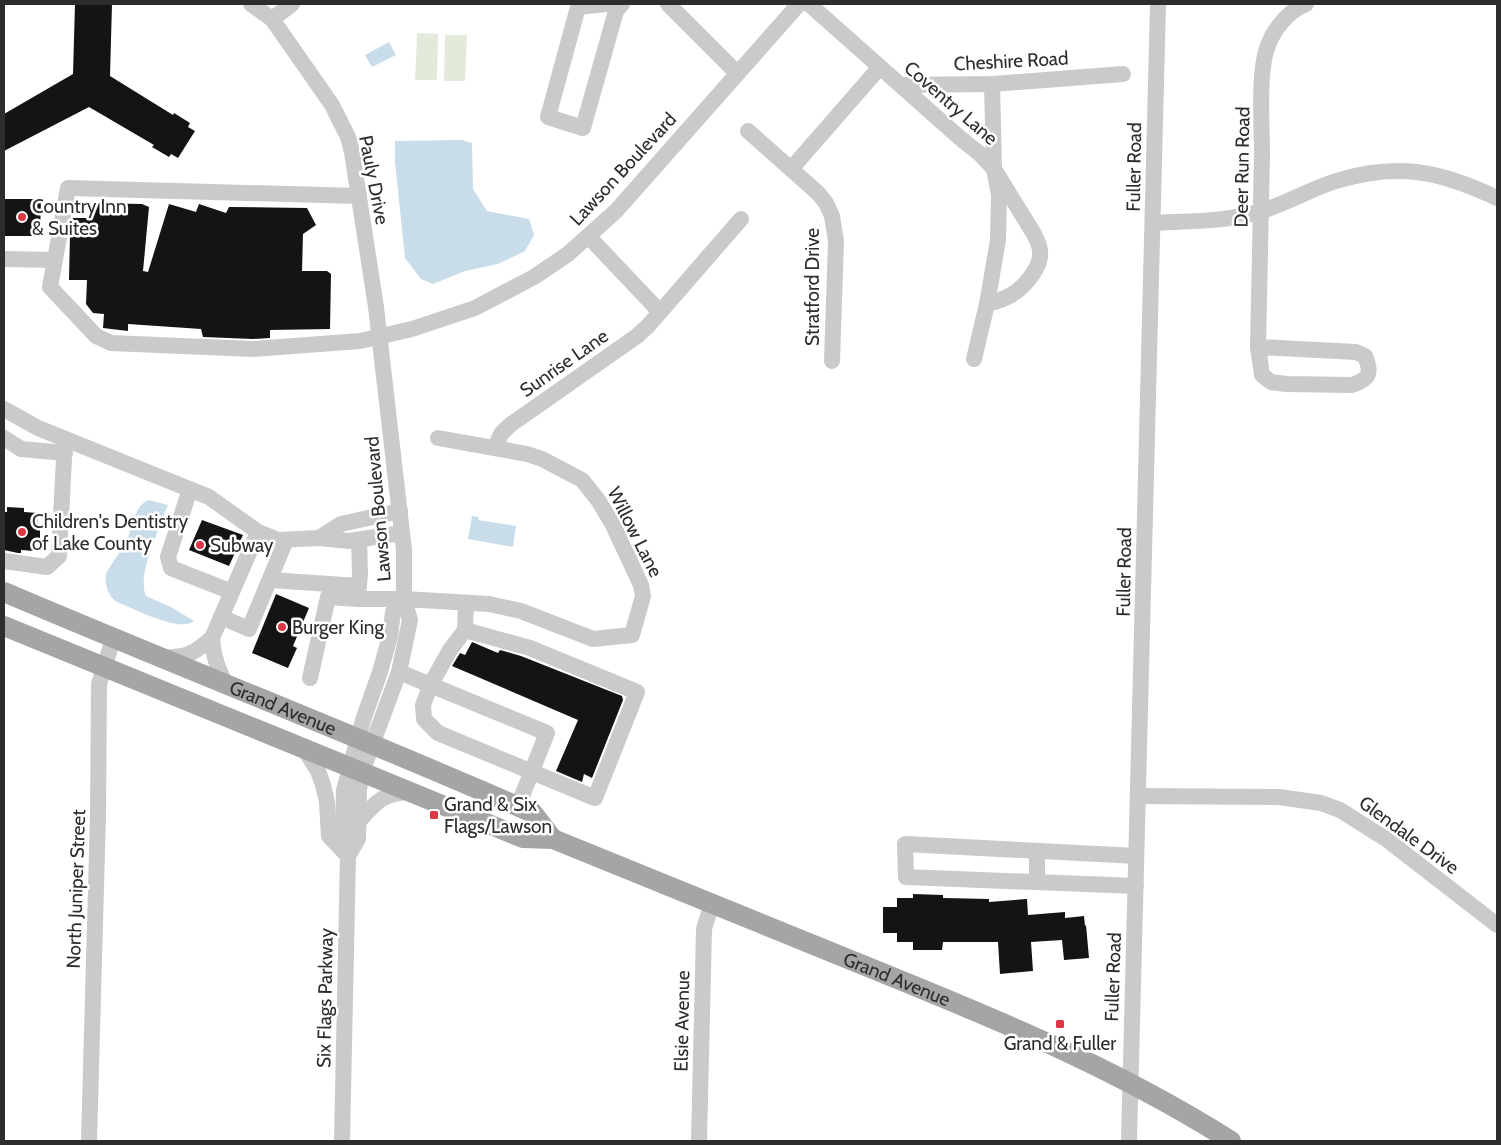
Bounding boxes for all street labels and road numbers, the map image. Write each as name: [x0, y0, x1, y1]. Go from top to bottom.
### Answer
street label: Cheshire Road: [953, 47, 1069, 75]
street label: Coventry Lane: [900, 56, 1003, 150]
street label: Deer Run Road: [1229, 106, 1255, 228]
street label: Lawson Boulevard: [565, 108, 681, 230]
street label: Fuller Road: [1122, 122, 1146, 212]
street label: Pauly Drive: [354, 133, 394, 227]
street label: Stratford Drive: [801, 228, 824, 346]
street label: Sunrise Lane: [515, 324, 613, 402]
street label: Lawson Boulevard: [360, 435, 396, 583]
street label: Willow Lane: [602, 483, 668, 581]
street label: Fuller Road: [1112, 527, 1136, 617]
street label: Grand Avenue: [226, 675, 340, 740]
street label: Glendale Drive: [1354, 791, 1464, 879]
street label: North Juniper Street: [62, 808, 90, 969]
street label: Six Flags Parkway: [312, 928, 338, 1068]
street label: Fuller Road: [1100, 932, 1126, 1022]
street label: Grand Avenue: [840, 947, 954, 1011]
street label: Elsie Avenue: [670, 970, 694, 1072]

